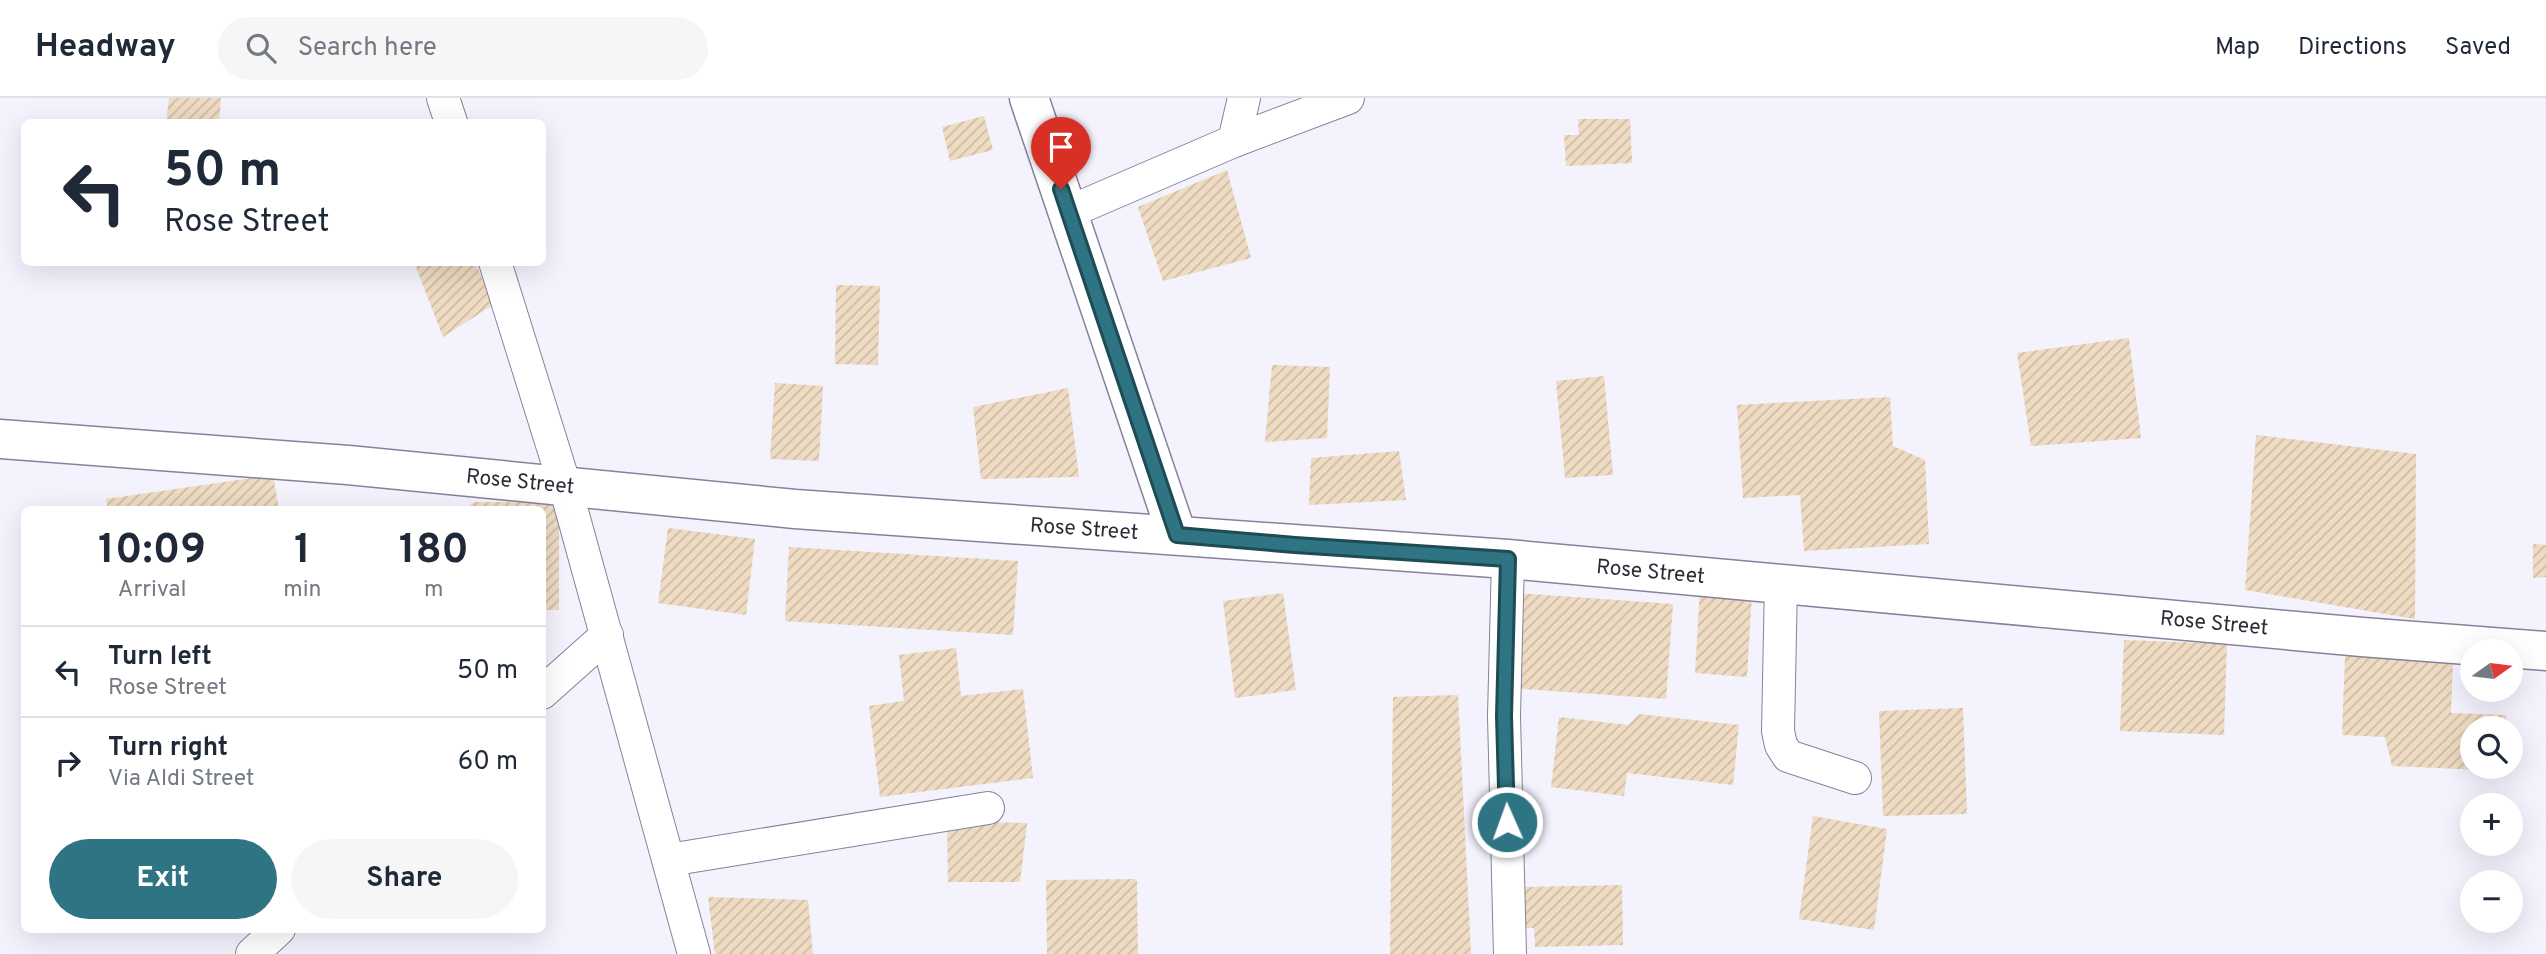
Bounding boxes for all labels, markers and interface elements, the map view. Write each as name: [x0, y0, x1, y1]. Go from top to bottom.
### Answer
search box: [218, 17, 708, 80]
text: Headway: [35, 27, 176, 69]
icon: search: [242, 29, 280, 67]
text: Search here: [298, 32, 437, 65]
text: Map: [2215, 33, 2260, 63]
text: Directions: [2298, 33, 2407, 63]
text: Saved: [2445, 33, 2511, 63]
pin: [1031, 117, 1091, 189]
icon: arrive: [1042, 128, 1080, 166]
text: 50 m: [164, 142, 281, 204]
icon: left: [49, 147, 140, 238]
text: Rose Street: [164, 203, 330, 243]
street label: Rose Street: [465, 463, 576, 501]
street label: Rose Street: [1029, 512, 1139, 547]
text: 10:09: [98, 525, 206, 578]
text: 1: [294, 525, 311, 578]
text: 180: [399, 525, 469, 578]
street label: Rose Street: [1595, 554, 1706, 590]
text: Arrival: [118, 576, 186, 605]
text: min: [283, 576, 322, 605]
text: m: [424, 576, 443, 605]
street label: Rose Street: [2159, 605, 2270, 642]
north arrow: [2460, 639, 2524, 702]
map controls: [2460, 639, 2523, 933]
text: Turn left: [108, 641, 212, 674]
icon: left: [49, 653, 87, 691]
text: 50 m: [457, 655, 518, 688]
text: Rose Street: [108, 674, 227, 703]
button: search: [2460, 716, 2523, 779]
text: Turn right: [108, 732, 228, 765]
icon: right: [49, 744, 87, 782]
text: 60 m: [458, 746, 518, 779]
text: Via Aldi Street: [108, 765, 255, 794]
position arrow: [1470, 785, 1544, 859]
button: +: [2460, 793, 2523, 856]
button: Exit: [49, 839, 277, 919]
button: Share: [291, 839, 518, 919]
button: −: [2460, 870, 2523, 933]

